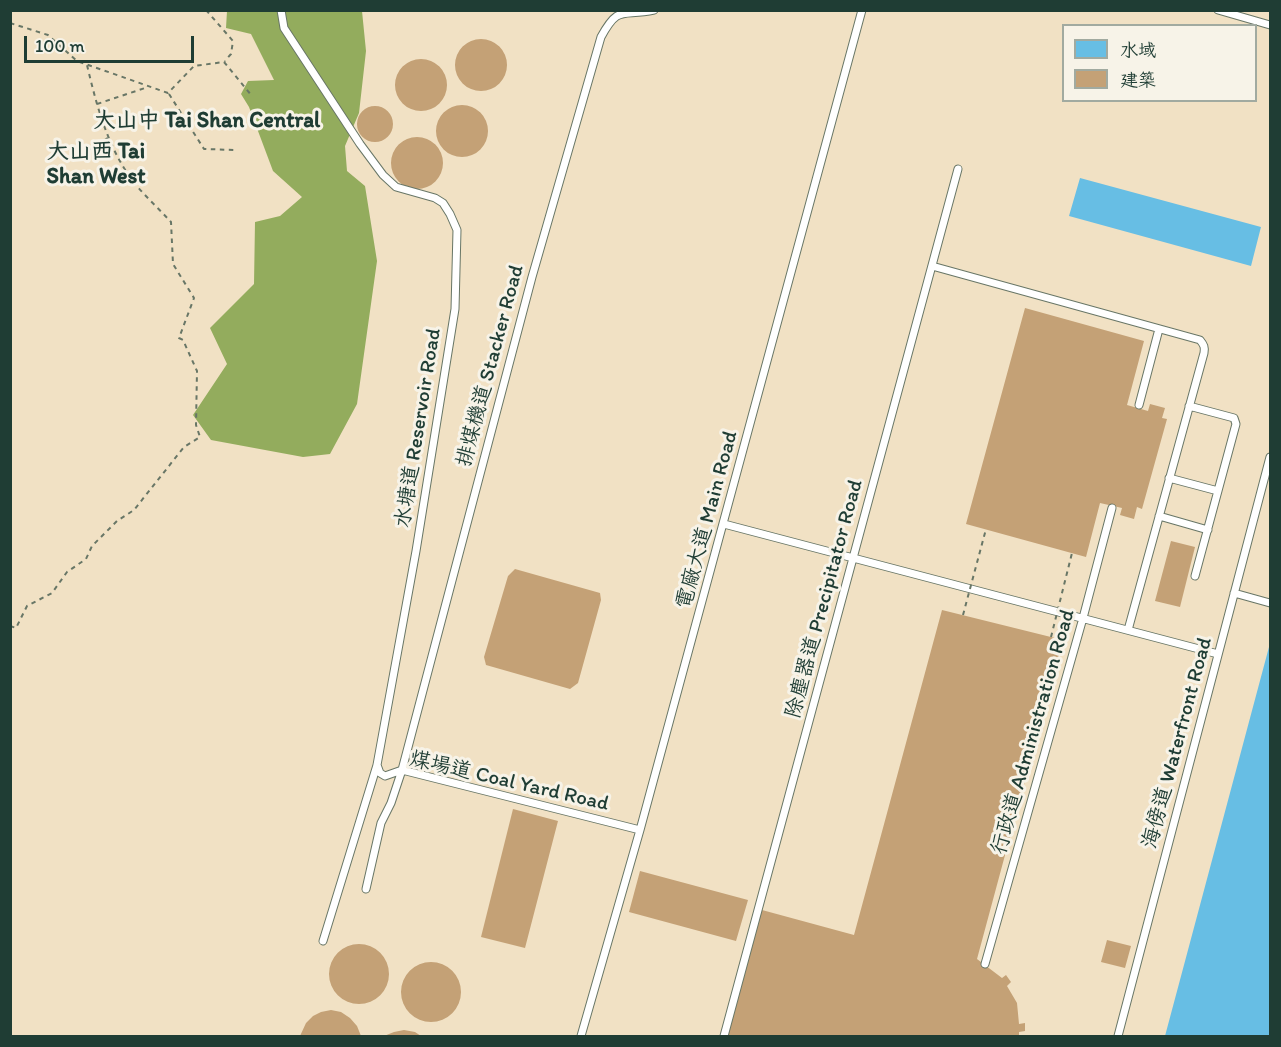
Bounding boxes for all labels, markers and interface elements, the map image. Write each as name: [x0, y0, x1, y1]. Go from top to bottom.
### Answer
scale bar: [27, 24, 196, 62]
legend: [1062, 24, 1257, 102]
text: 100 m: [35, 35, 85, 57]
text: 水域: [1120, 39, 1156, 61]
text: 建築: [1120, 69, 1156, 91]
district label: 大山中 Tai Shan Central: [94, 108, 320, 134]
district label: 大山西 Tai Shan West: [47, 139, 145, 190]
street label: 排煤機道 Stacker Road: [452, 262, 530, 470]
street label: 水塘道 Reservoir Road: [391, 326, 447, 530]
street label: 電廠大道 Main Road: [672, 428, 744, 612]
street label: 除塵器道 Precipitator Road: [781, 477, 869, 721]
street label: 行政道 Administration Road: [987, 607, 1081, 857]
street label: 海傍道 Waterfront Road: [1138, 635, 1218, 851]
street label: 煤場道 Coal Yard Road: [407, 747, 611, 817]

